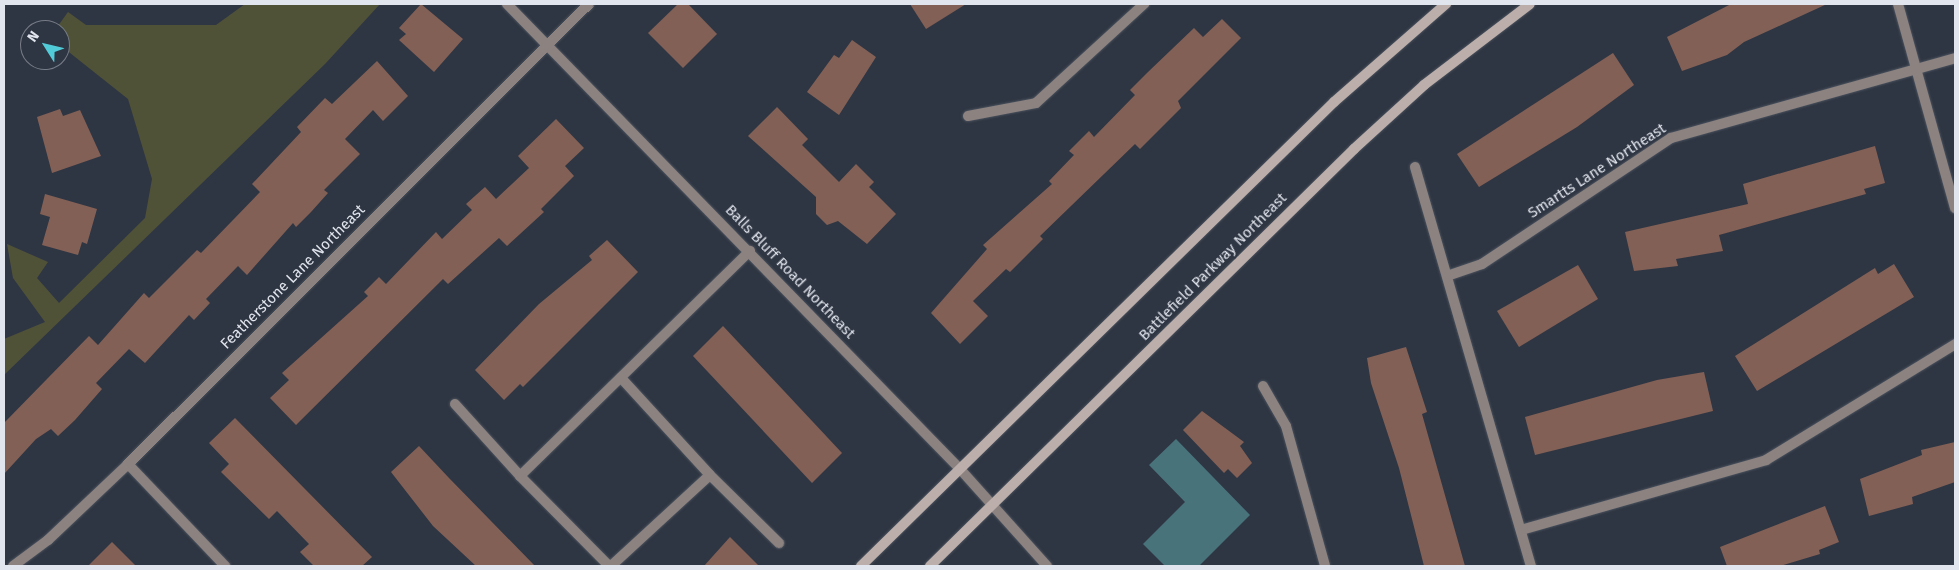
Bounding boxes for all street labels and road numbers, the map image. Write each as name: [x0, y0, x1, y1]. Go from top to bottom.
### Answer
street label: Smartts Lane Northeast: [1525, 120, 1669, 222]
street label: Battlefield Parkway Northeast: [1135, 189, 1291, 345]
street label: Featherstone Lane Northeast: [217, 201, 369, 353]
street label: Balls Bluff Road Northeast: [721, 201, 859, 343]

